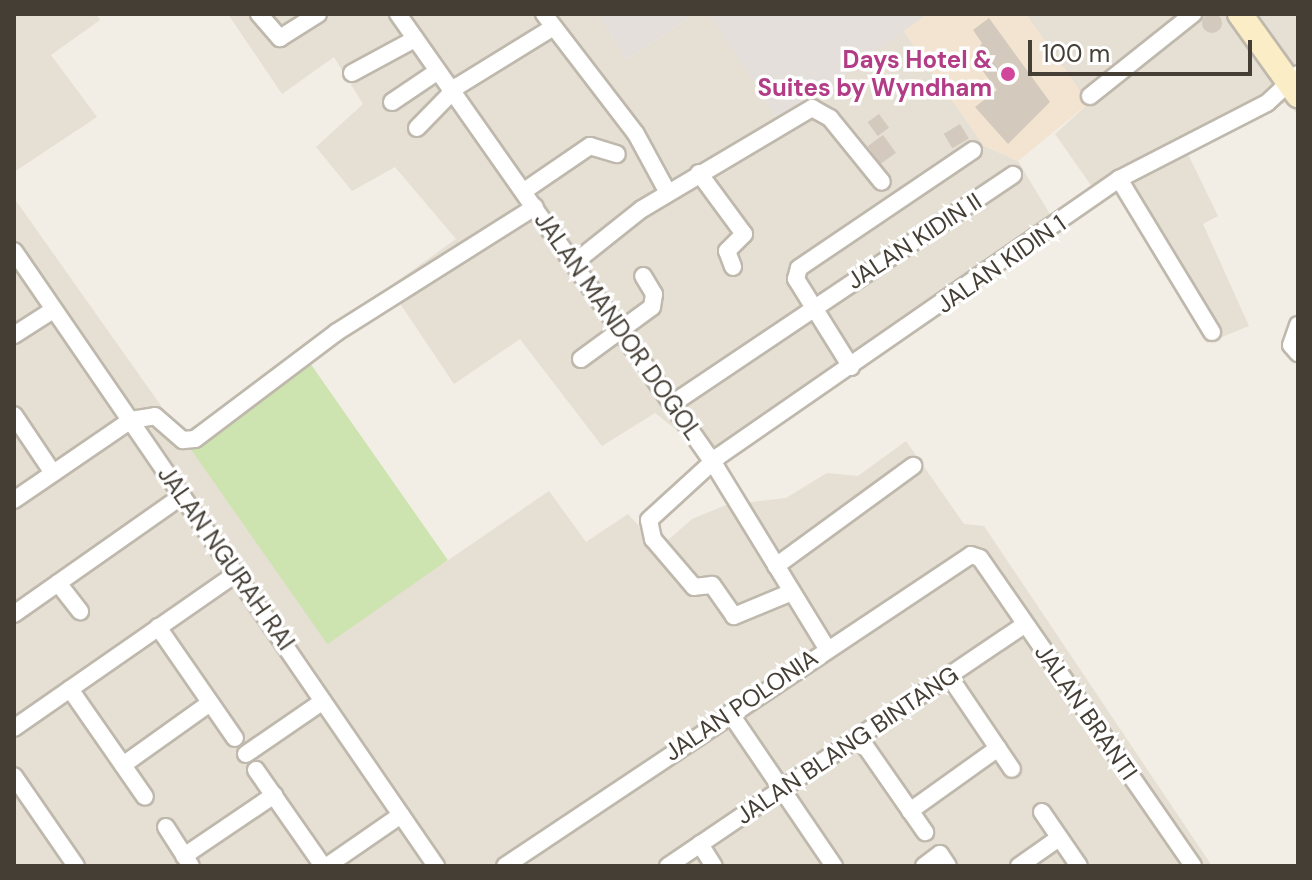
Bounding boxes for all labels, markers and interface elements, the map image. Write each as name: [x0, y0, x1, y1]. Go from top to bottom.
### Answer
scale bar: [1032, 24, 1256, 74]
text: 100 m: [1042, 38, 1110, 69]
place label: Days Hotel & Suites by Wyndham: [758, 46, 992, 102]
marker: Days Hotel & Suites by Wyndham: [999, 65, 1017, 83]
street label: JALAN KIDIN II: [841, 187, 987, 295]
street label: JALAN MANDOR DOGOL: [528, 206, 708, 446]
street label: JALAN KIDIN 1: [931, 209, 1071, 319]
street label: JALAN NGURAH RAI: [152, 460, 300, 656]
street label: JALAN BRANTI: [1029, 639, 1143, 785]
street label: JALAN POLONIA: [659, 643, 823, 767]
street label: JALAN BLANG BINTANG: [730, 660, 964, 830]

